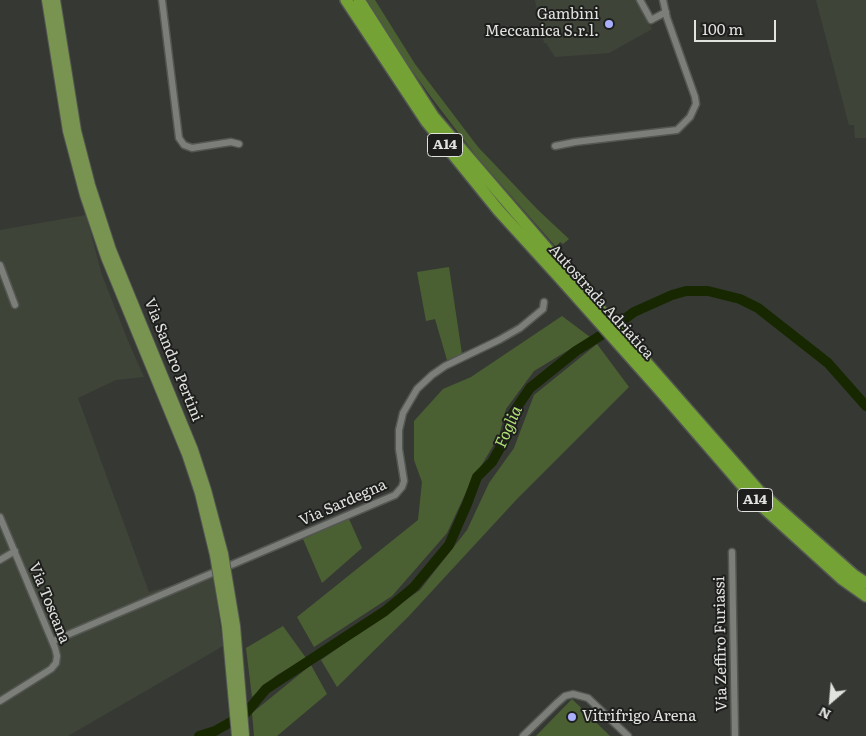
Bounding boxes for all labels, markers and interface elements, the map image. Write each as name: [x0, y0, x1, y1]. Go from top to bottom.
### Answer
place label: Gambini Meccanica S.r.l.: [485, 6, 599, 41]
scale bar: [696, 10, 778, 42]
text: 100 m: [702, 17, 743, 40]
marker: Gambini Meccanica S.r.l.: [603, 18, 615, 30]
road number: A14: [428, 134, 462, 156]
street label: Autostrada Adriatica: [545, 241, 657, 363]
street label: Via Sandro Pertini: [140, 296, 206, 424]
water label: Foglia: [491, 403, 527, 451]
street label: Via Sardegna: [296, 476, 390, 530]
road number: A14: [738, 488, 772, 512]
street label: Via Toscana: [25, 560, 73, 646]
street label: Via Zeffiro Furiassi: [711, 576, 731, 712]
north arrow: [806, 676, 856, 726]
text: N: [814, 703, 834, 726]
place label: Vitrifrigo Arena: [582, 708, 696, 726]
marker: Vitrifrigo Arena: [566, 711, 578, 723]

